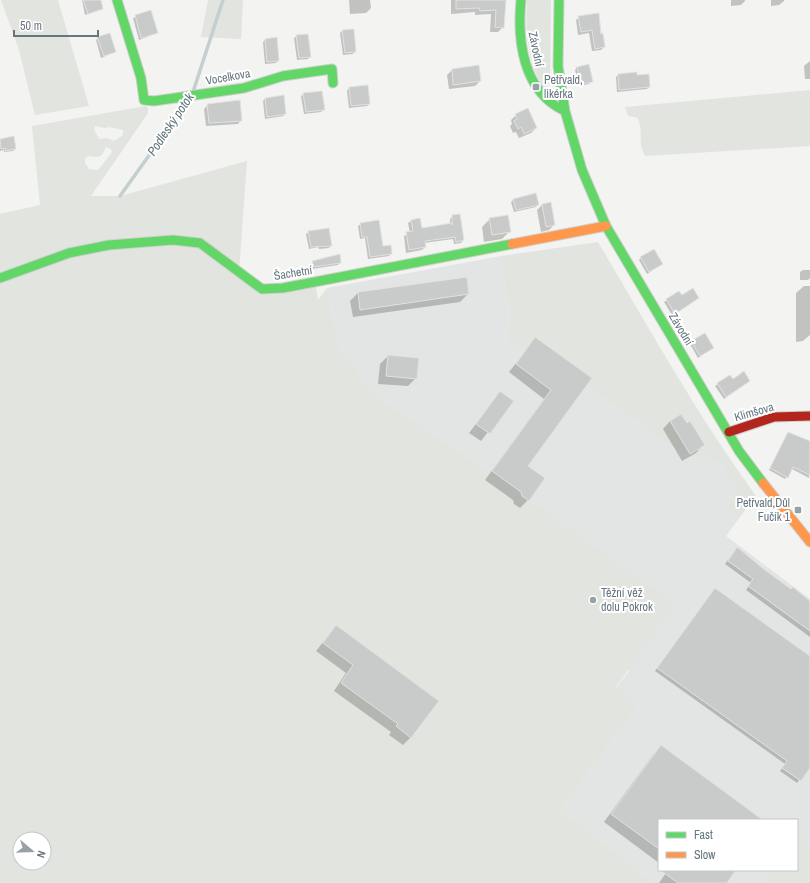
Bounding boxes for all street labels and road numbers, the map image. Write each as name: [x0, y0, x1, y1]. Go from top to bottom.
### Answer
street label: Závodní: [524, 30, 548, 68]
street label: Vocelkova: [205, 65, 252, 89]
street label: Šachetní: [273, 262, 314, 284]
street label: Závodní: [665, 310, 697, 349]
street label: Klimšova: [732, 399, 776, 425]

